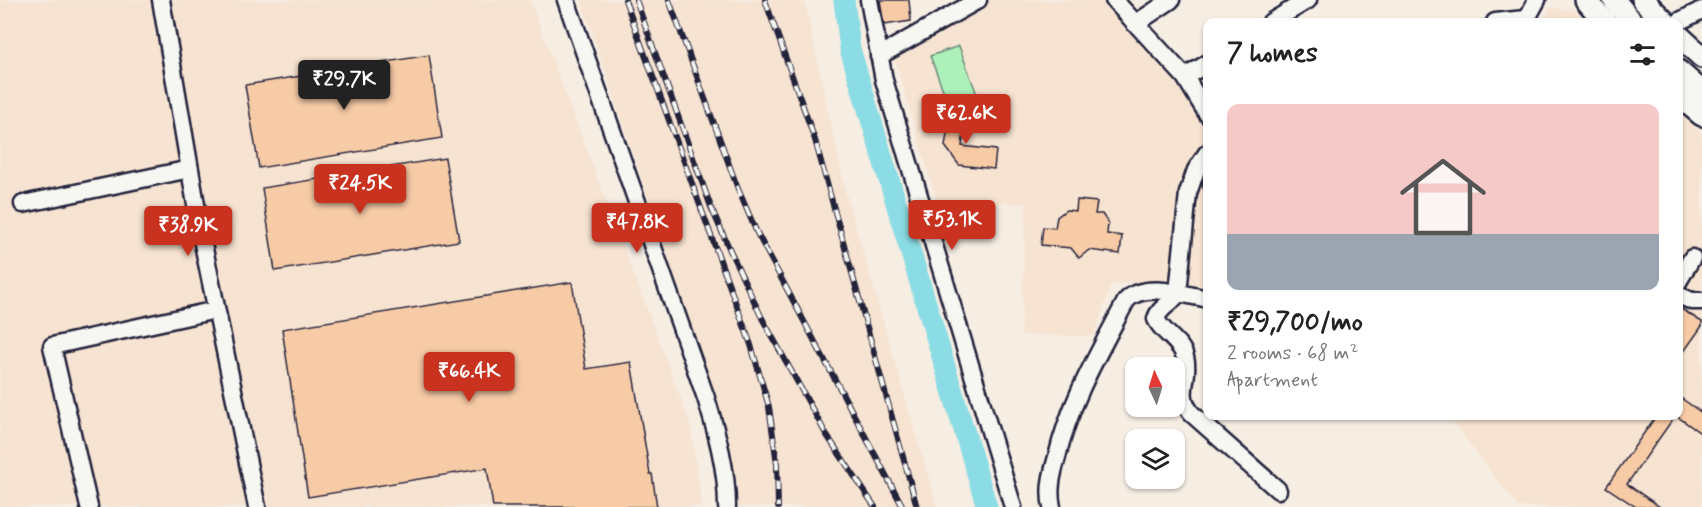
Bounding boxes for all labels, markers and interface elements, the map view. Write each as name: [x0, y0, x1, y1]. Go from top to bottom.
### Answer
text: 7 homes: [1227, 37, 1318, 71]
icon: filters: [1626, 38, 1659, 71]
pin: ₹29.7K: [295, 60, 393, 111]
text: ₹29.7K: [312, 66, 376, 93]
pin: ₹62.6K: [917, 94, 1015, 145]
text: ₹62.6K: [936, 100, 996, 127]
icon: home: [1389, 143, 1497, 251]
pin: ₹24.5K: [311, 164, 409, 215]
text: ₹24.5K: [328, 170, 392, 197]
pin: ₹53.1K: [903, 200, 1001, 251]
pin: ₹47.8K: [588, 203, 686, 254]
pin: ₹38.9K: [139, 206, 237, 257]
text: ₹53.1K: [922, 206, 982, 233]
text: ₹47.8K: [606, 209, 668, 236]
text: ₹38.9K: [158, 212, 218, 239]
text: ₹29,700/mo: [1227, 306, 1363, 340]
text: 2 rooms · 68 m²: [1227, 340, 1358, 367]
pin: ₹66.4K: [420, 352, 518, 403]
north arrow: [1125, 357, 1185, 417]
map controls: [1125, 357, 1185, 489]
text: ₹66.4K: [438, 358, 500, 385]
text: Apartment: [1227, 367, 1318, 394]
button: layers: [1125, 429, 1185, 489]

